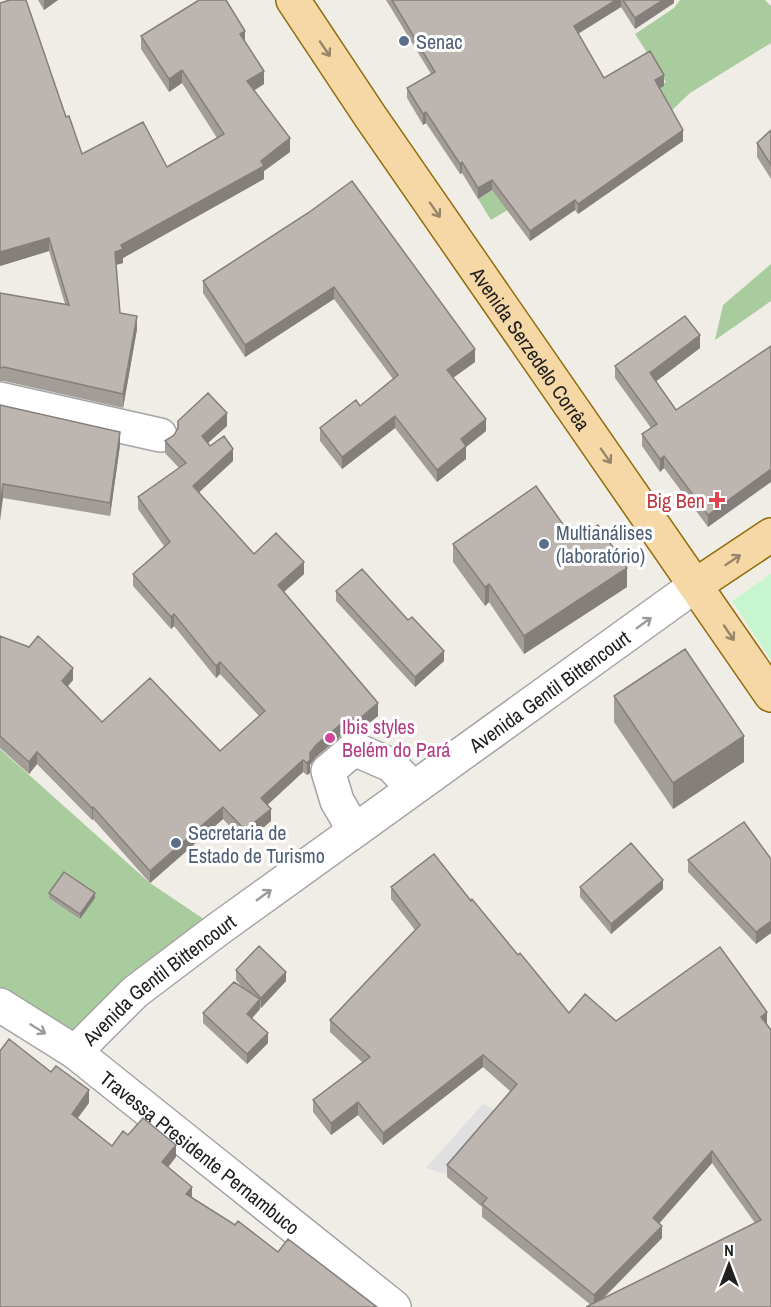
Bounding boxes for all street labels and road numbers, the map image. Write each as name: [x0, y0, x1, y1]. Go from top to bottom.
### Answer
street label: Avenida Serzedelo Corrêa: [464, 261, 597, 436]
street label: Avenida Gentil Bittencourt: [462, 623, 635, 758]
street label: Avenida Gentil Bittencourt: [75, 907, 241, 1052]
street label: Travessa Presidente Pernambuco: [95, 1064, 306, 1240]

